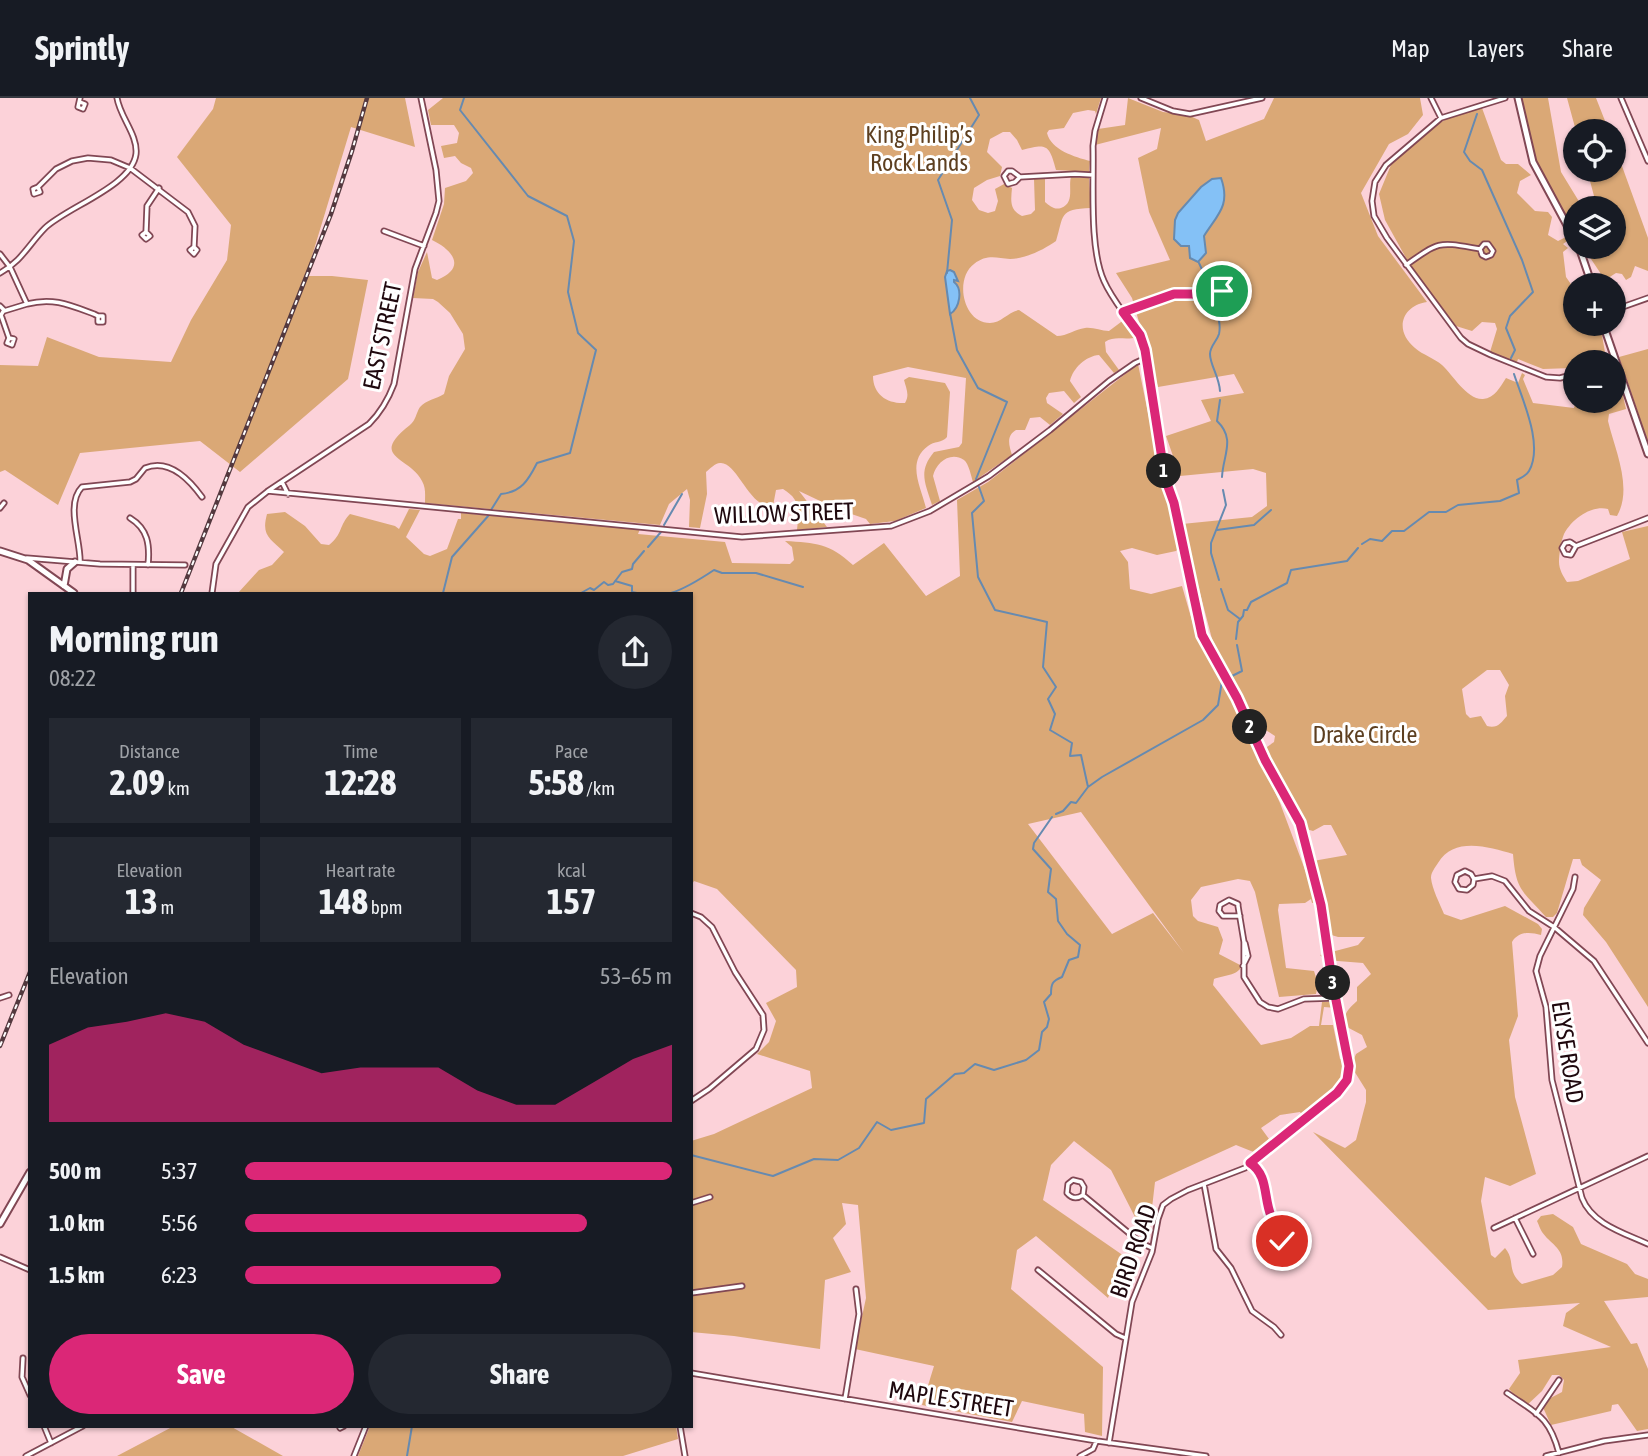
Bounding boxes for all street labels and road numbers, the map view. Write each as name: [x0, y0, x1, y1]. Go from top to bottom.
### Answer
street label: EAST STREET: [357, 279, 407, 392]
street label: WILLOW STREET: [714, 497, 855, 529]
street label: ELYSE ROAD: [1547, 999, 1589, 1105]
street label: BIRD ROAD: [1104, 1201, 1162, 1301]
street label: MAPLE STREET: [887, 1376, 1016, 1422]

